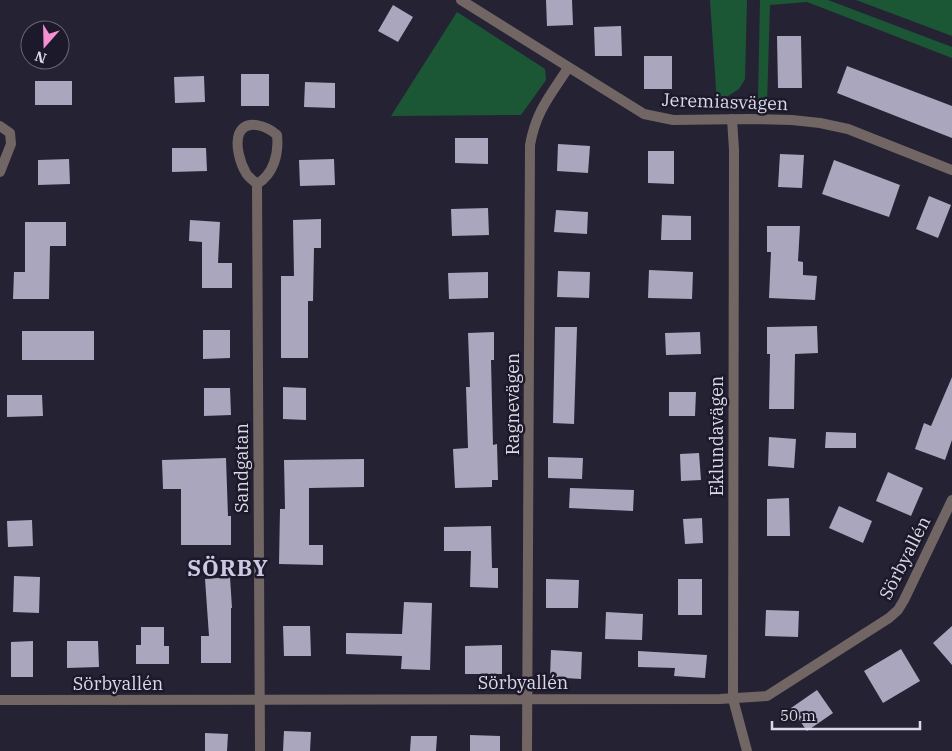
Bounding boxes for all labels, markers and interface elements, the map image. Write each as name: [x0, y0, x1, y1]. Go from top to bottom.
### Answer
north arrow: [20, 20, 70, 70]
text: N: [32, 47, 49, 68]
street label: Jeremiasvägen: [661, 88, 789, 115]
street label: Ragnevägen: [501, 353, 524, 455]
street label: Eklundavägen: [705, 376, 728, 496]
street label: Sandgatan: [230, 423, 253, 513]
street label: Sörbyallén: [874, 512, 935, 603]
district label: SÖRBY: [187, 553, 269, 582]
street label: Sörbyallén: [478, 671, 568, 694]
street label: Sörbyallén: [73, 672, 163, 695]
scale bar: [772, 698, 920, 730]
text: 50 m: [780, 706, 816, 725]

